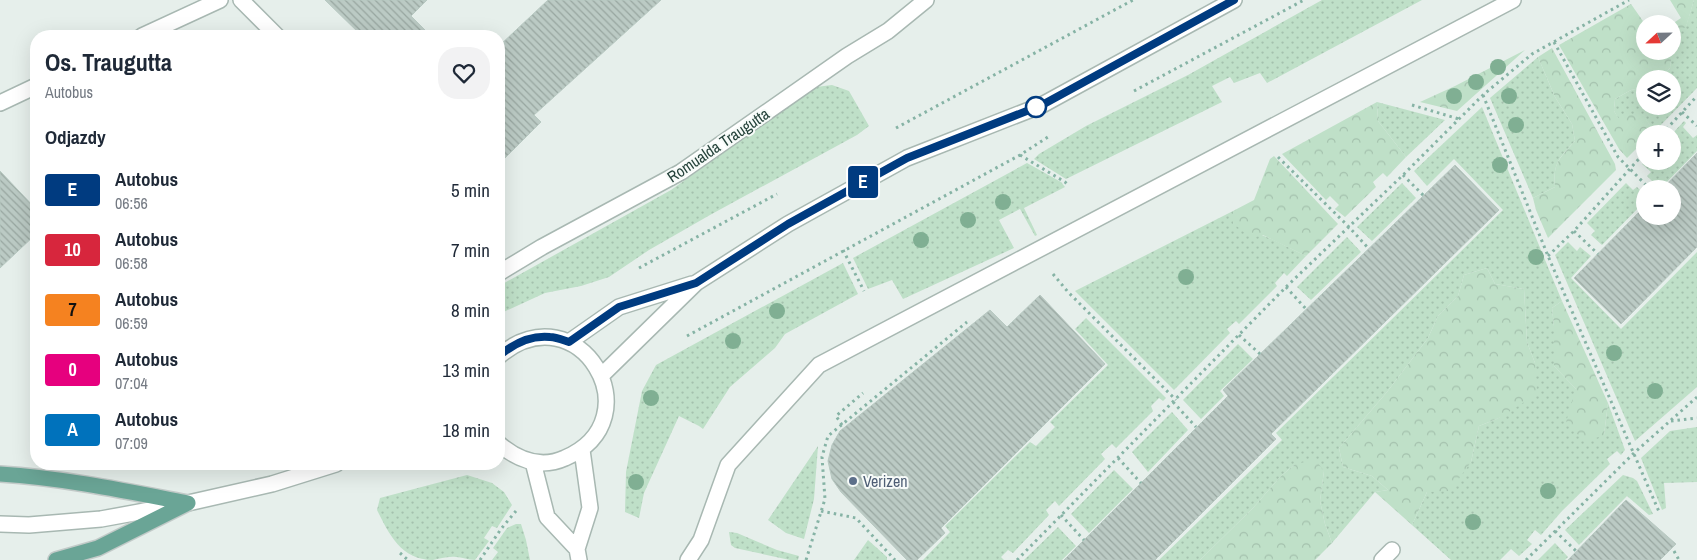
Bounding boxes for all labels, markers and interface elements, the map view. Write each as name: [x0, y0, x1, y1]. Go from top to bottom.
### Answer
north arrow: [1636, 15, 1681, 60]
map controls: [1636, 15, 1681, 225]
text: Os. Traugutta: [45, 46, 172, 78]
button: heart: [438, 47, 490, 99]
button: layers: [1636, 70, 1681, 115]
text: Autobus: [45, 81, 93, 103]
unlabelled marker: [1025, 96, 1047, 118]
street label: Romualda Traugutta: [663, 102, 774, 187]
text: Odjazdy: [45, 124, 106, 150]
button: +: [1636, 125, 1681, 170]
text: Autobus: [115, 166, 178, 192]
line badge: E: [847, 166, 879, 198]
text: E: [858, 169, 868, 194]
text: E: [68, 177, 77, 202]
text: 5 min: [451, 177, 490, 203]
button: −: [1636, 180, 1681, 225]
text: 06:56: [115, 192, 148, 214]
text: Autobus: [115, 226, 178, 252]
text: 10: [64, 237, 81, 262]
text: 7 min: [451, 237, 490, 263]
text: 06:58: [115, 252, 148, 274]
text: Autobus: [115, 286, 178, 312]
text: 7: [68, 297, 77, 322]
text: 8 min: [451, 297, 490, 323]
text: 06:59: [115, 312, 148, 334]
text: Autobus: [115, 346, 178, 372]
text: 0: [68, 357, 77, 382]
text: 13 min: [442, 357, 490, 383]
text: 07:04: [115, 372, 148, 394]
text: Autobus: [115, 406, 178, 432]
text: A: [67, 417, 78, 442]
text: 18 min: [442, 417, 490, 443]
text: 07:09: [115, 432, 148, 454]
place label: Verizen: [863, 470, 908, 492]
marker: Verizen: [847, 475, 859, 487]

